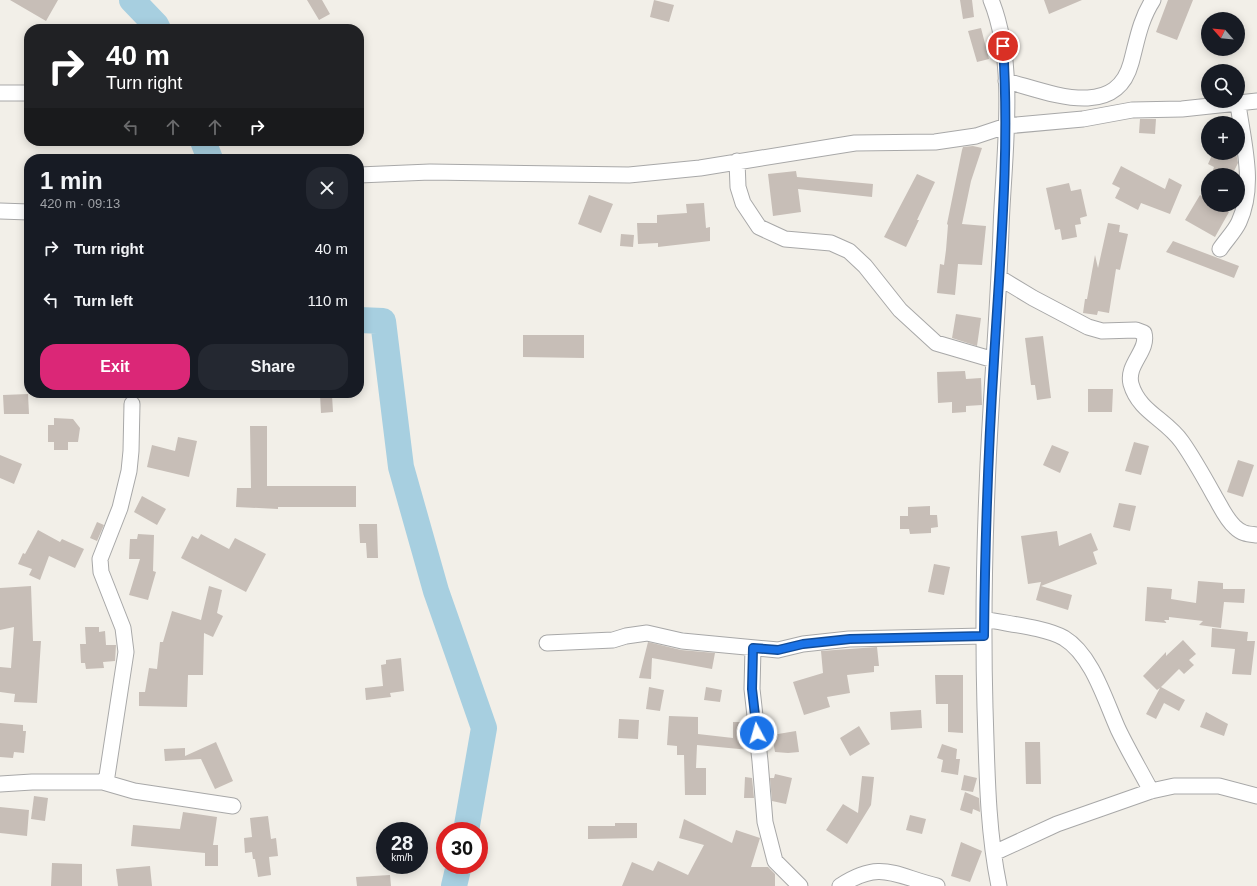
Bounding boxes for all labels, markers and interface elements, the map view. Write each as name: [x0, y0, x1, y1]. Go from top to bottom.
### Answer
north arrow: [1201, 12, 1245, 56]
map controls: [1201, 12, 1245, 212]
pin: [986, 29, 1020, 63]
icon: arrive: [992, 35, 1014, 57]
icon: right: [40, 40, 92, 92]
text: 40 m: [106, 40, 170, 71]
button: search: [1201, 64, 1245, 108]
text: Turn right: [106, 73, 182, 93]
icon: left: [120, 116, 142, 138]
icon: ahead: [162, 116, 184, 138]
icon: ahead: [204, 116, 226, 138]
icon: right: [246, 116, 268, 138]
button: +: [1201, 116, 1245, 160]
text: 1 min: [40, 167, 103, 194]
button: close: [306, 167, 348, 209]
button: −: [1201, 168, 1245, 212]
text: 420 m · 09:13: [40, 196, 120, 211]
icon: right: [40, 237, 62, 259]
text: Turn right: [74, 240, 144, 257]
text: 40 m: [315, 240, 348, 257]
icon: left: [40, 289, 62, 311]
text: Turn left: [74, 292, 133, 309]
text: 110 m: [307, 292, 348, 309]
button: Exit: [40, 344, 190, 390]
button: Share: [198, 344, 348, 390]
position arrow: [736, 712, 778, 754]
speed limit sign: 30: [436, 822, 488, 874]
text: 28: [391, 832, 413, 854]
text: km/h: [391, 852, 413, 863]

